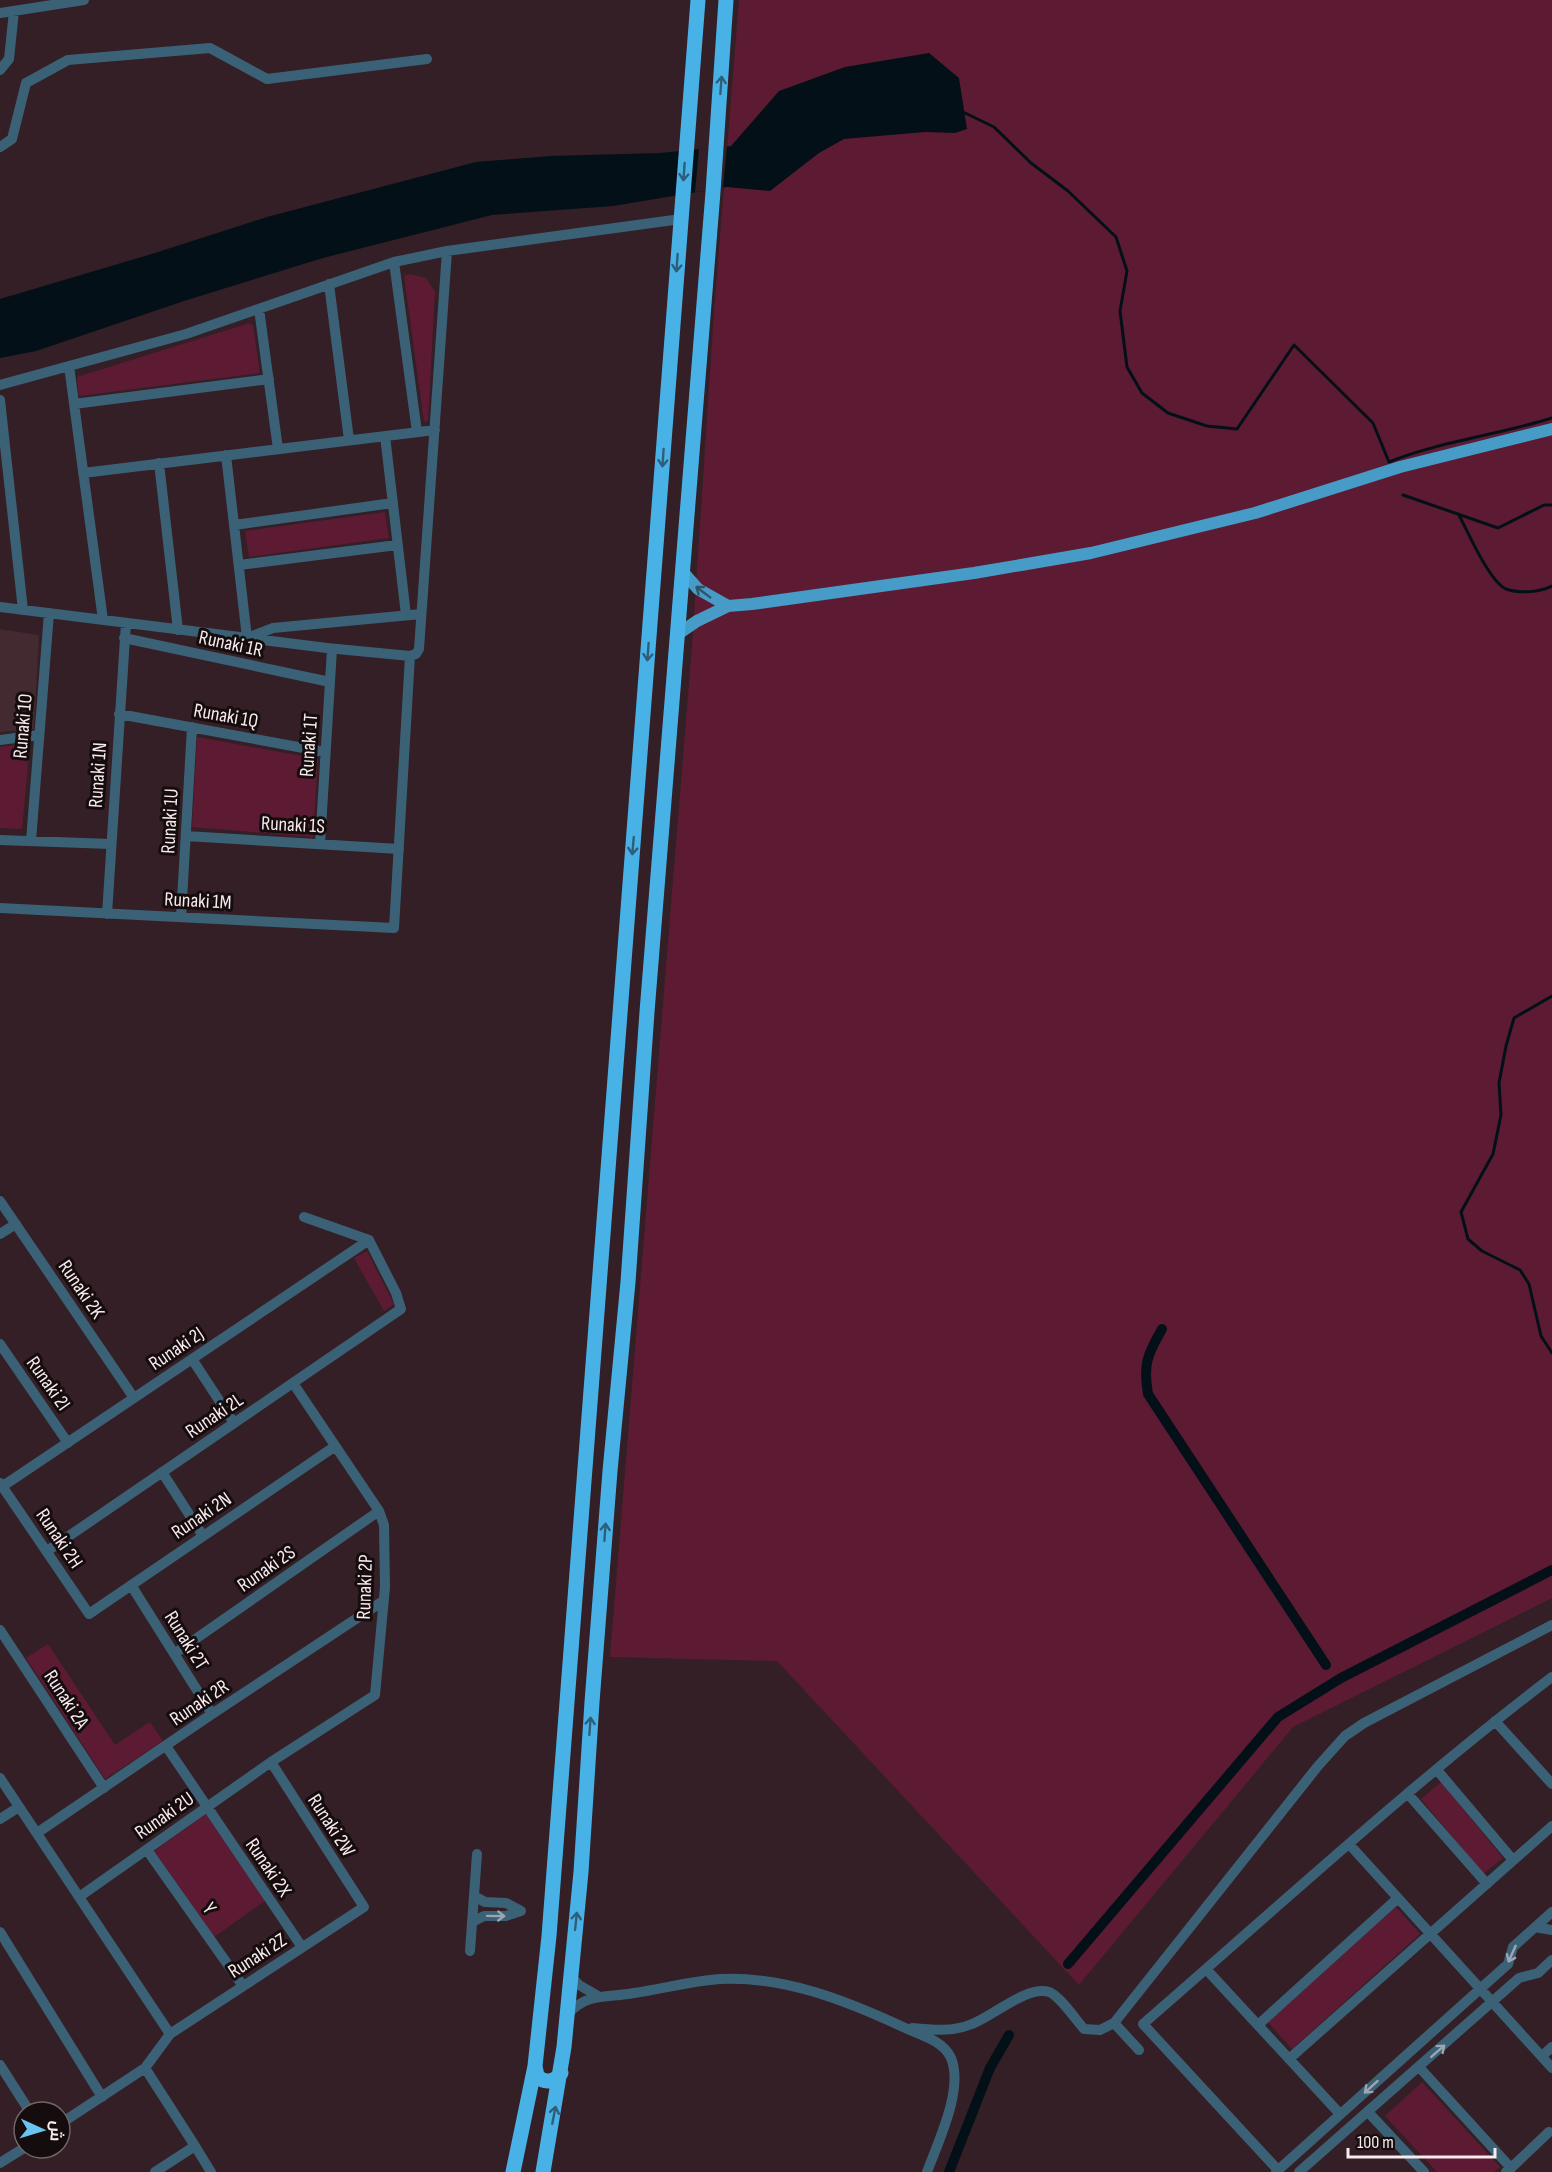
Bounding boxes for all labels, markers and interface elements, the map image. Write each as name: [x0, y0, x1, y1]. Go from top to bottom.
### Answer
one-way arrow: [715, 76, 726, 96]
one-way arrow: [678, 162, 689, 182]
one-way arrow: [672, 253, 683, 273]
one-way arrow: [657, 447, 668, 467]
one-way arrow: [695, 585, 711, 598]
street label: Runaki 1R: [197, 626, 265, 662]
one-way arrow: [643, 642, 654, 662]
street label: Runaki 1O: [8, 693, 38, 760]
street label: Runaki 1Q: [192, 699, 260, 733]
street label: Runaki 1T: [295, 713, 323, 778]
street label: Runaki 1N: [84, 741, 112, 809]
street label: Runaki 1U: [156, 788, 184, 854]
street label: Runaki 1S: [260, 811, 326, 839]
one-way arrow: [627, 836, 638, 856]
street label: Runaki 1M: [164, 887, 232, 915]
street label: Runaki 2K: [53, 1256, 110, 1324]
street label: Runaki 2J: [145, 1322, 209, 1376]
street label: Runaki 2I: [21, 1352, 75, 1415]
street label: Runaki 2L: [181, 1388, 248, 1444]
street label: Runaki 2N: [167, 1487, 236, 1544]
street label: Runaki 2H: [31, 1504, 88, 1573]
one-way arrow: [600, 1523, 611, 1543]
street label: Runaki 2S: [233, 1540, 300, 1597]
street label: Runaki 2P: [352, 1554, 378, 1620]
street label: Runaki 2T: [159, 1607, 213, 1674]
street label: Runaki 2A: [38, 1666, 94, 1734]
street label: Runaki 2R: [166, 1674, 234, 1731]
one-way arrow: [585, 1717, 596, 1737]
street label: Runaki 2U: [130, 1787, 199, 1845]
street label: Runaki 2W: [302, 1790, 360, 1861]
street label: Runaki 2X: [240, 1834, 297, 1902]
street label: Y: [197, 1898, 222, 1919]
one-way arrow: [486, 1910, 506, 1922]
one-way arrow: [571, 1911, 582, 1931]
street label: Runaki 2Z: [224, 1928, 291, 1984]
one-way arrow: [1506, 1944, 1517, 1962]
one-way arrow: [1430, 2044, 1445, 2058]
one-way arrow: [1364, 2080, 1379, 2094]
north arrow: [12, 2100, 72, 2160]
one-way arrow: [549, 2105, 560, 2125]
text: ش: [45, 2120, 66, 2142]
scale bar: [1348, 2121, 1495, 2159]
text: 100 m: [1357, 2132, 1394, 2153]

